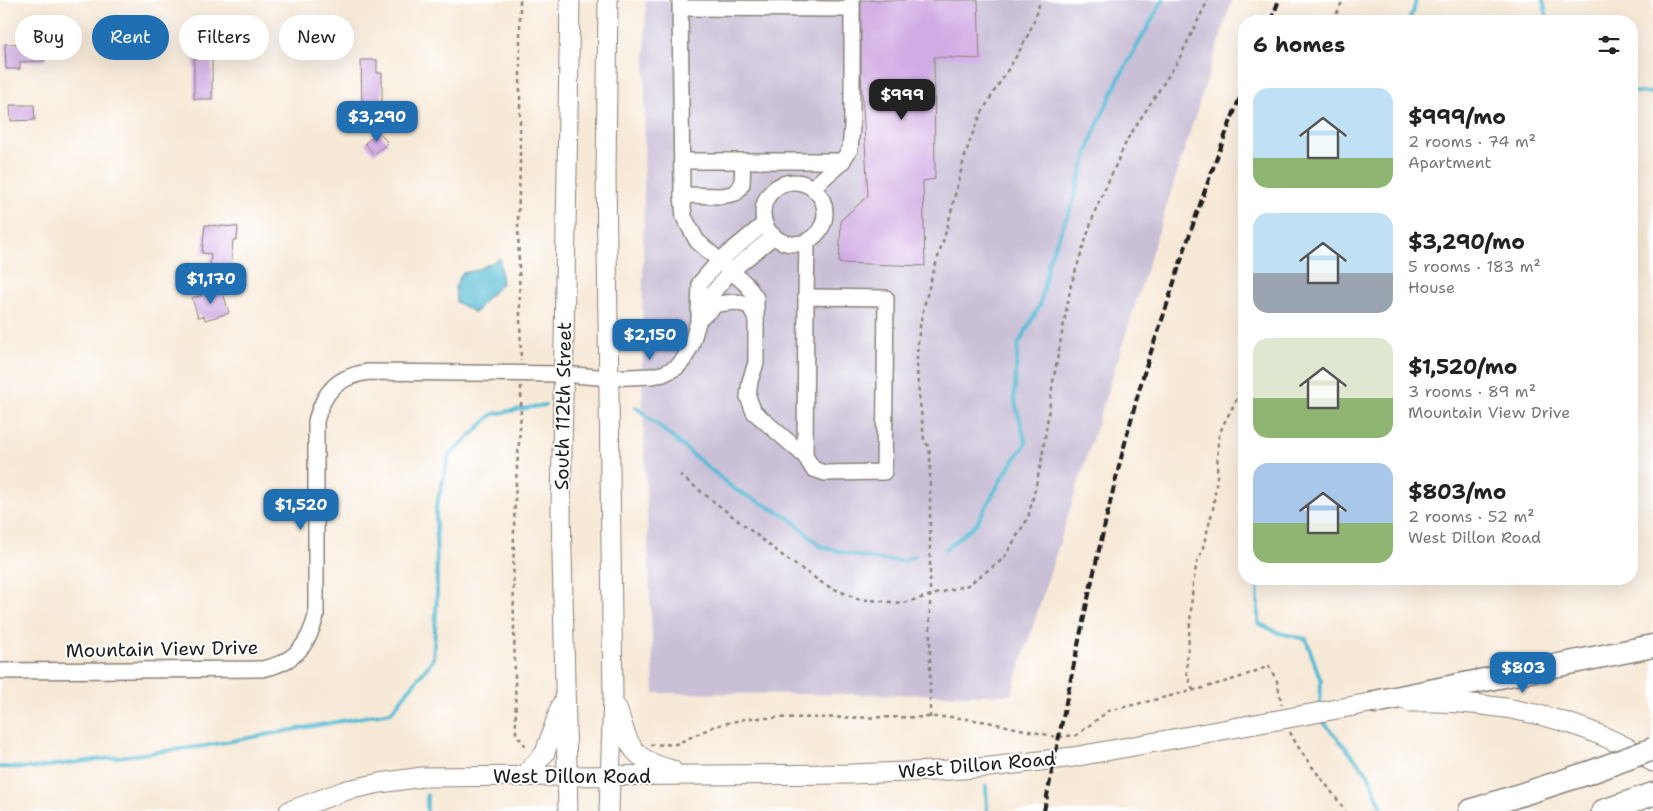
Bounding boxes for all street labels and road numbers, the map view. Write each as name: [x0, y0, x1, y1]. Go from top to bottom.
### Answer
street label: South 112th Street: [549, 322, 577, 490]
street label: Mountain View Drive: [65, 635, 259, 663]
street label: West Dillon Road: [897, 746, 1057, 784]
street label: West Dillon Road: [493, 764, 651, 789]

